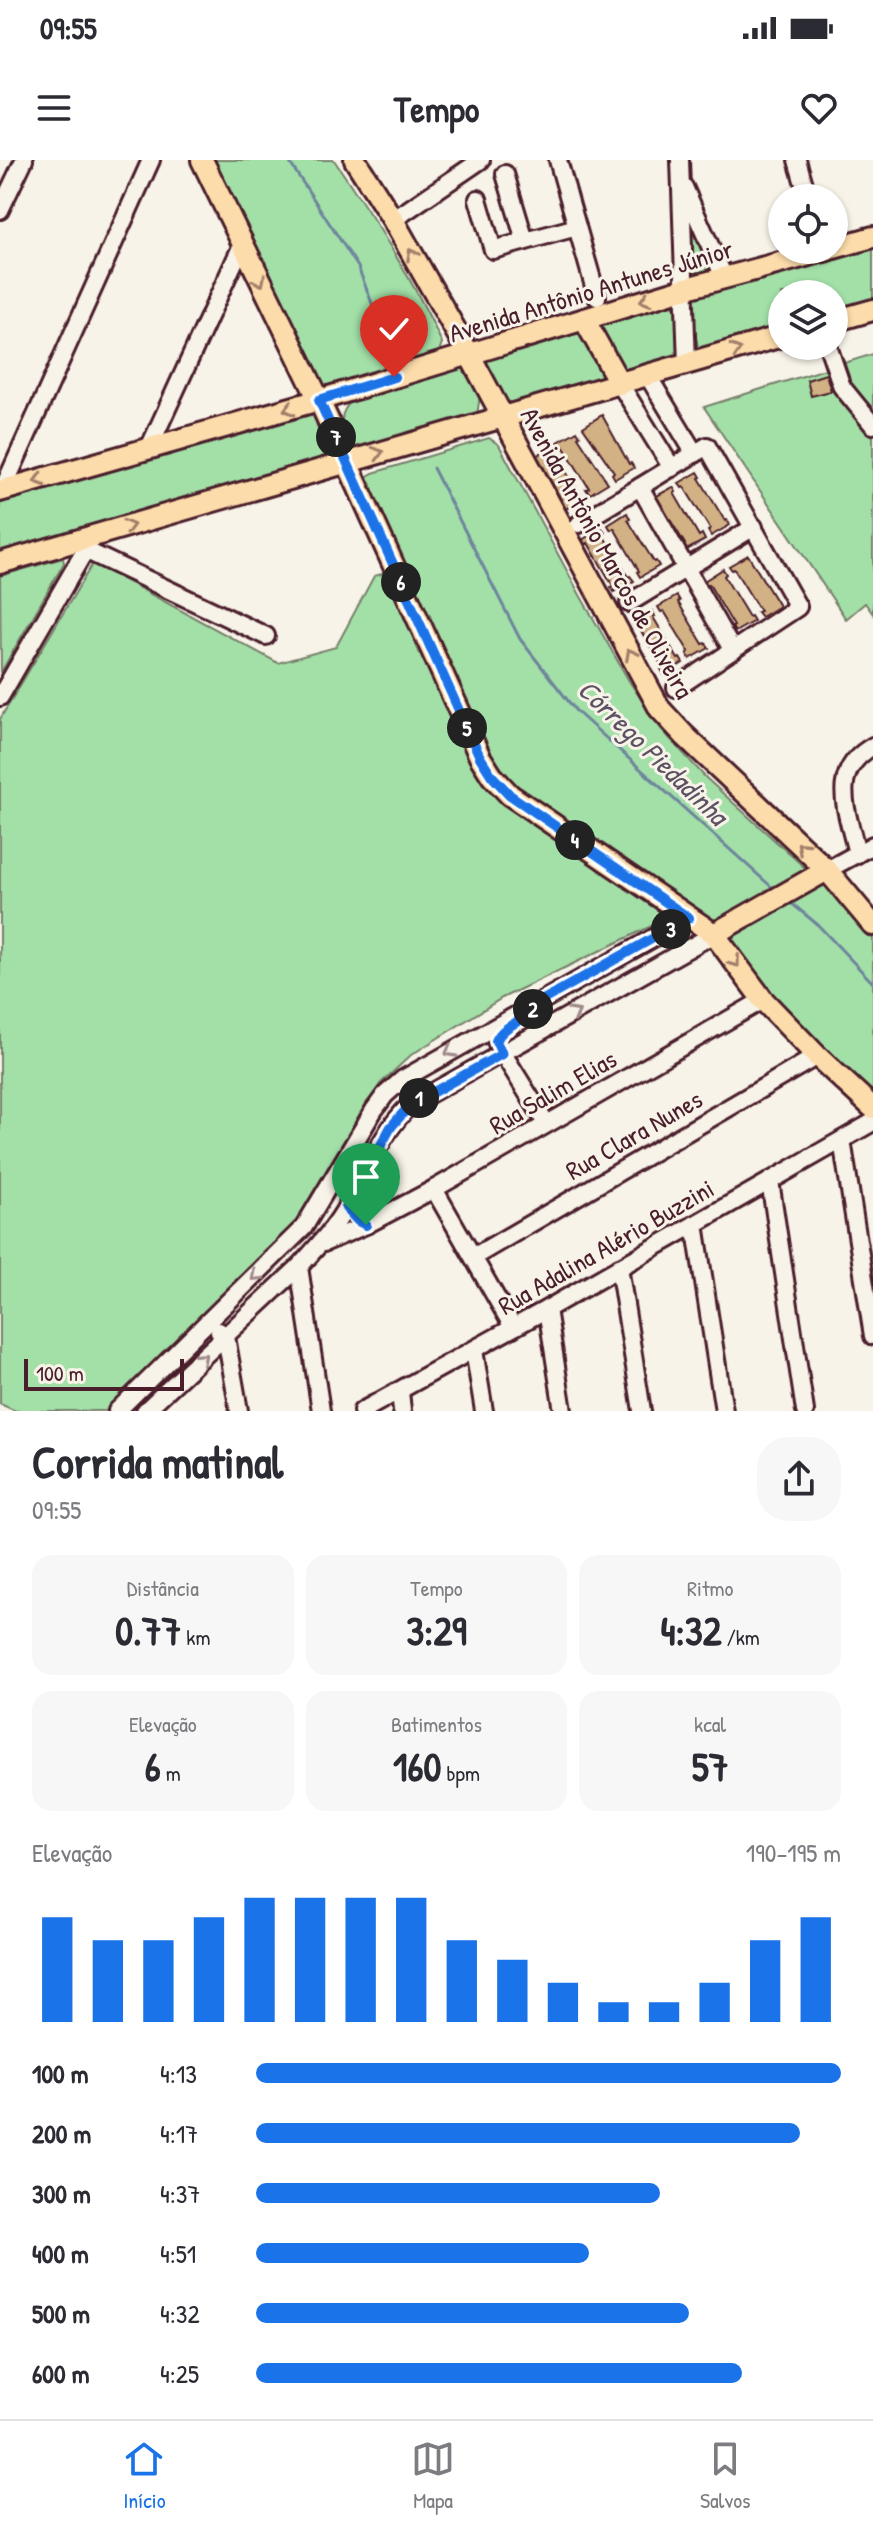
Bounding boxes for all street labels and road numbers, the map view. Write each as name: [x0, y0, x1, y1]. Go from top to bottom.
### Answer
street label: Avenida Antônio Antunes Júnior: [445, 231, 737, 350]
street label: Avenida Antônio Marcos de Oliveira: [513, 401, 702, 705]
street label: Rua Salim Elias: [483, 1041, 623, 1142]
street label: Rua Clara Nunes: [559, 1081, 708, 1188]
street label: Rua Adalina Alério Buzzini: [492, 1171, 720, 1323]

